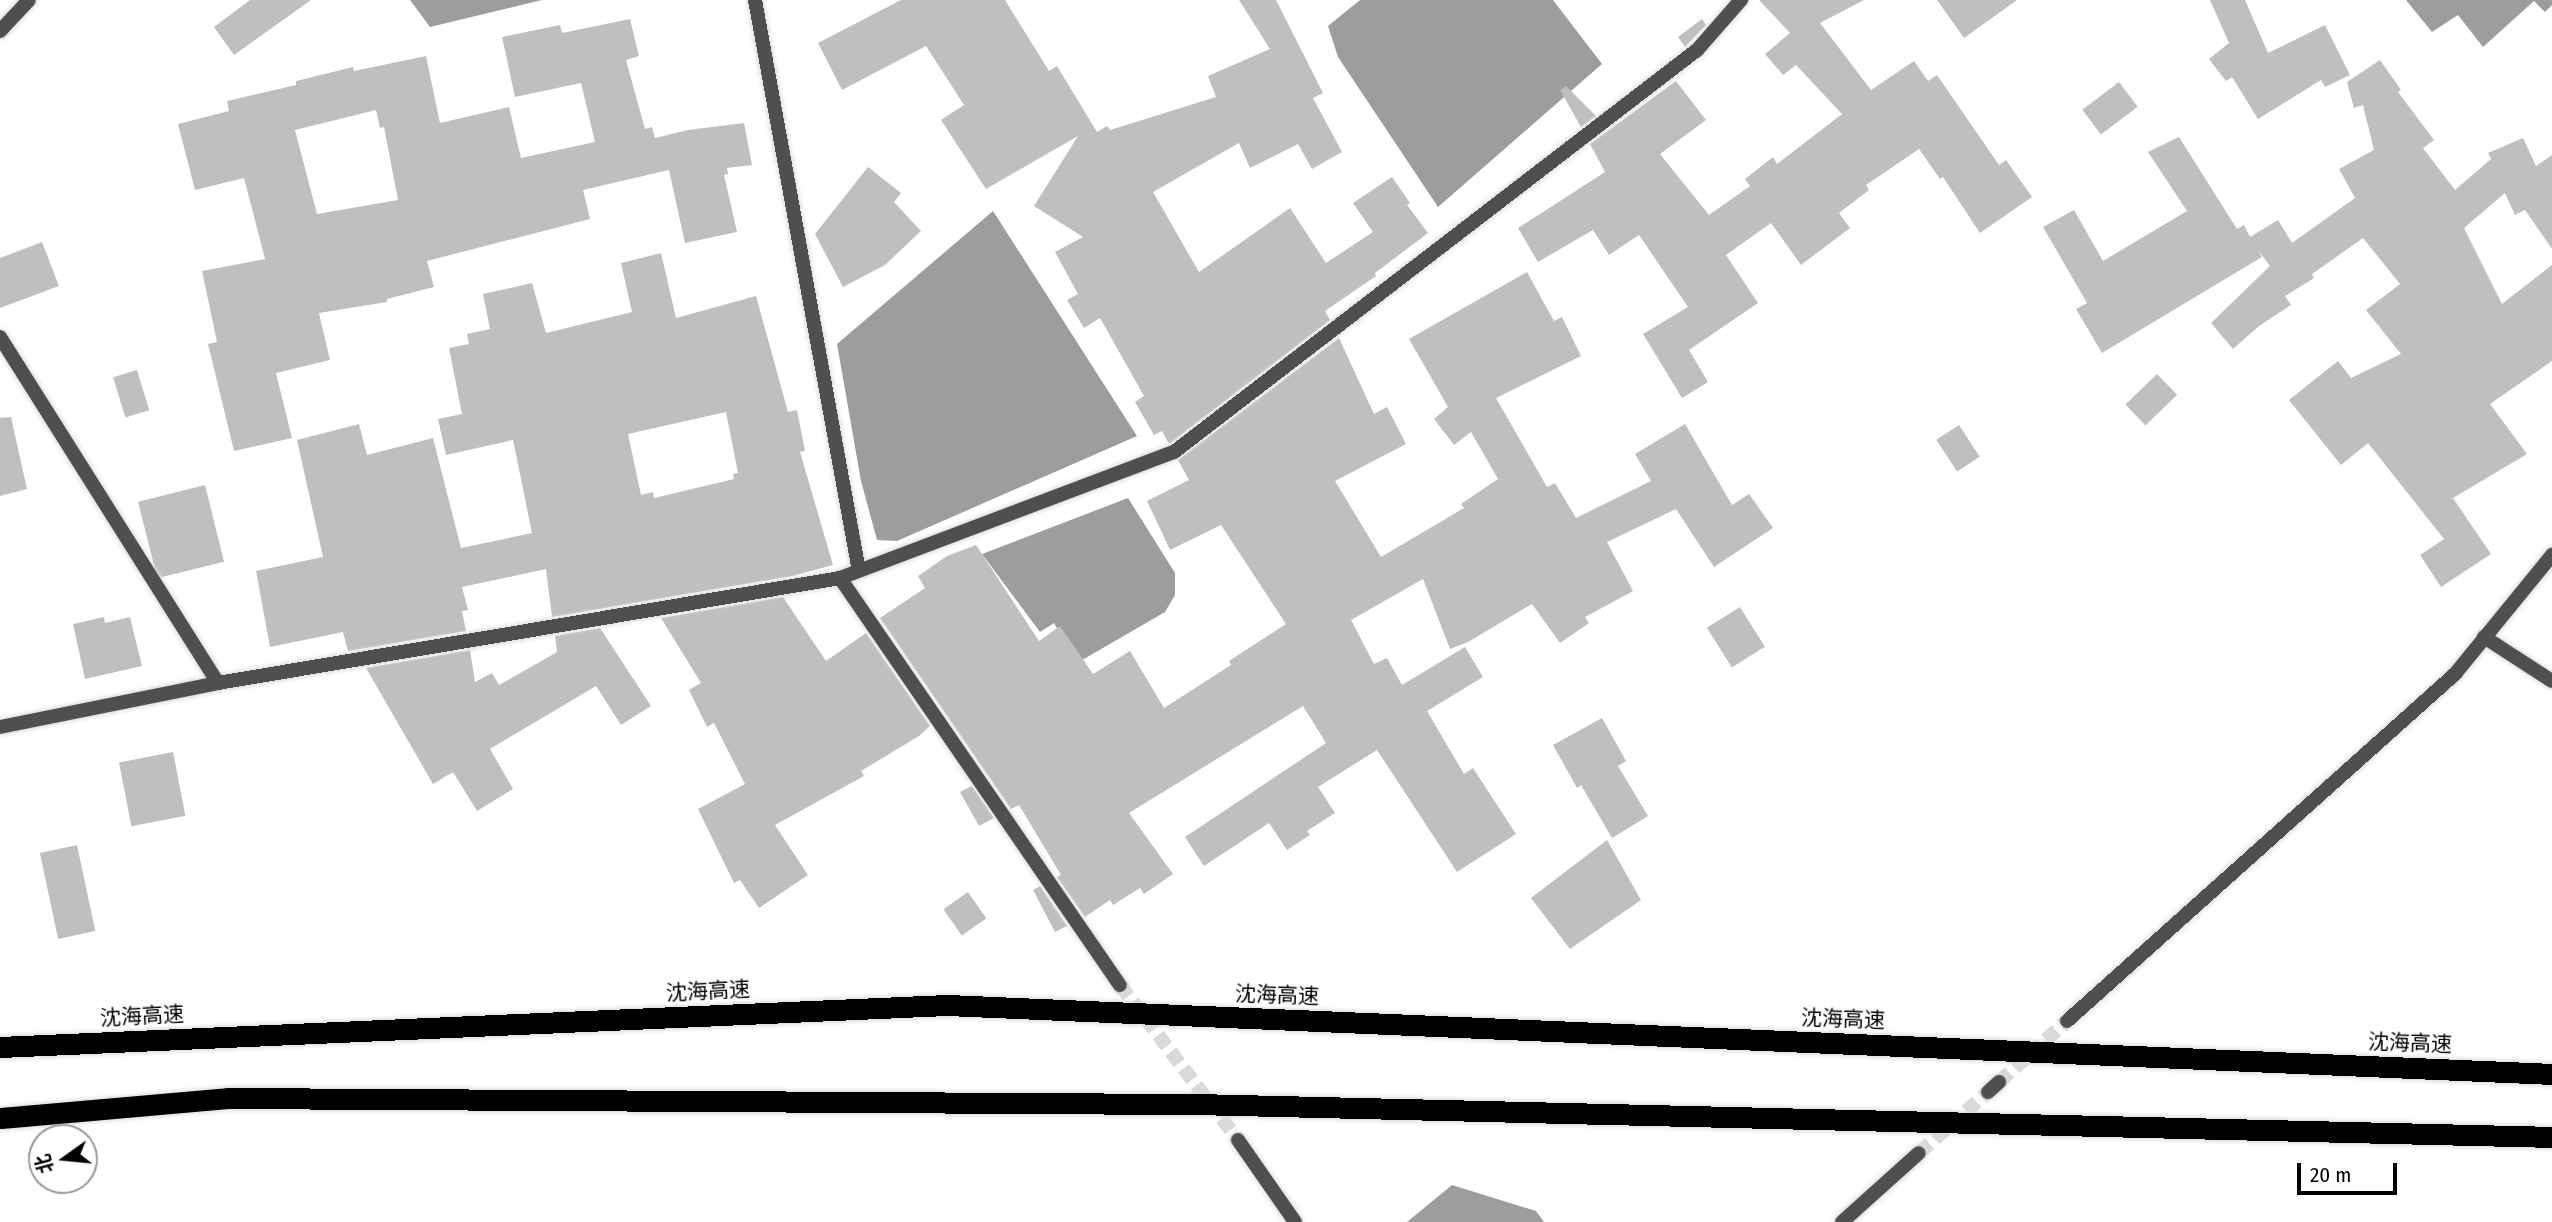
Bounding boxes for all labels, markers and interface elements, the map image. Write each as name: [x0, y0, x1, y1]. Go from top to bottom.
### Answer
street label: 沈海高速: [665, 976, 751, 1006]
street label: 沈海高速: [1235, 981, 1319, 1009]
street label: 沈海高速: [99, 1001, 185, 1031]
street label: 沈海高速: [1801, 1005, 1885, 1033]
street label: 沈海高速: [2368, 1029, 2452, 1057]
north arrow: [28, 1124, 98, 1194]
scale bar: [2300, 1148, 2400, 1192]
text: 北: [31, 1152, 58, 1176]
text: 20 m: [2310, 1162, 2351, 1188]

